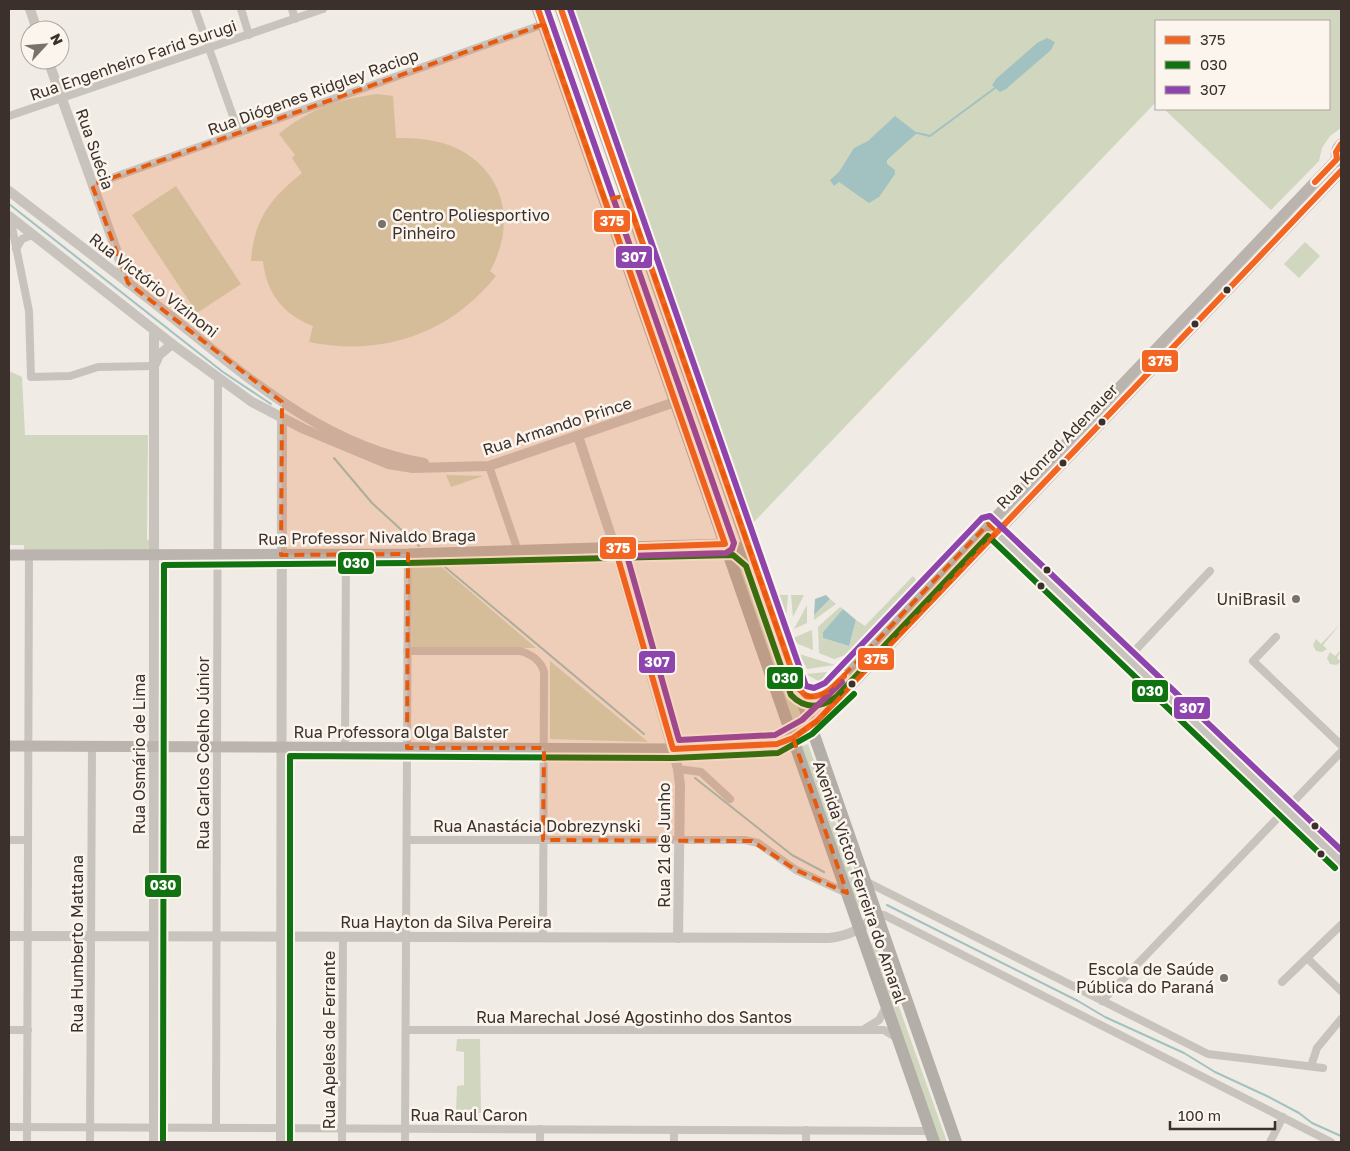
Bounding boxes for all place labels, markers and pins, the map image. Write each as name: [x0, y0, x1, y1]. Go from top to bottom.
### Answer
place label: Centro Poliesportivo Pinheiro: [392, 205, 550, 243]
marker: Centro Poliesportivo Pinheiro: [376, 218, 388, 230]
unlabelled marker: [1222, 285, 1232, 295]
unlabelled marker: [1190, 319, 1200, 329]
unlabelled marker: [1097, 417, 1107, 427]
unlabelled marker: [1058, 458, 1068, 468]
unlabelled marker: [1042, 565, 1052, 575]
unlabelled marker: [1036, 581, 1046, 591]
place label: UniBrasil: [1216, 589, 1286, 609]
marker: UniBrasil: [1290, 593, 1302, 605]
unlabelled marker: [847, 679, 857, 689]
unlabelled marker: [1310, 821, 1320, 831]
unlabelled marker: [1316, 849, 1326, 859]
place label: Escola de Saúde Pública do Paraná: [1076, 959, 1214, 997]
marker: Escola de Saúde Pública do Paraná: [1218, 972, 1230, 984]

